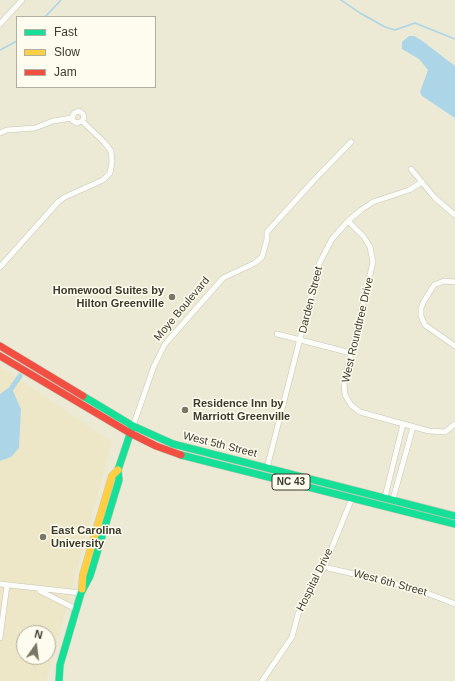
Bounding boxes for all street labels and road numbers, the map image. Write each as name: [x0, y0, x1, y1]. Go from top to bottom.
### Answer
street label: Darden Street: [296, 265, 326, 335]
street label: Moye Boulevard: [151, 274, 213, 344]
street label: West Roundtree Drive: [339, 276, 377, 384]
street label: West 5th Street: [182, 429, 258, 461]
road number: NC 43: [272, 474, 310, 490]
street label: Hospital Drive: [294, 546, 336, 614]
street label: West 6th Street: [352, 567, 428, 599]

